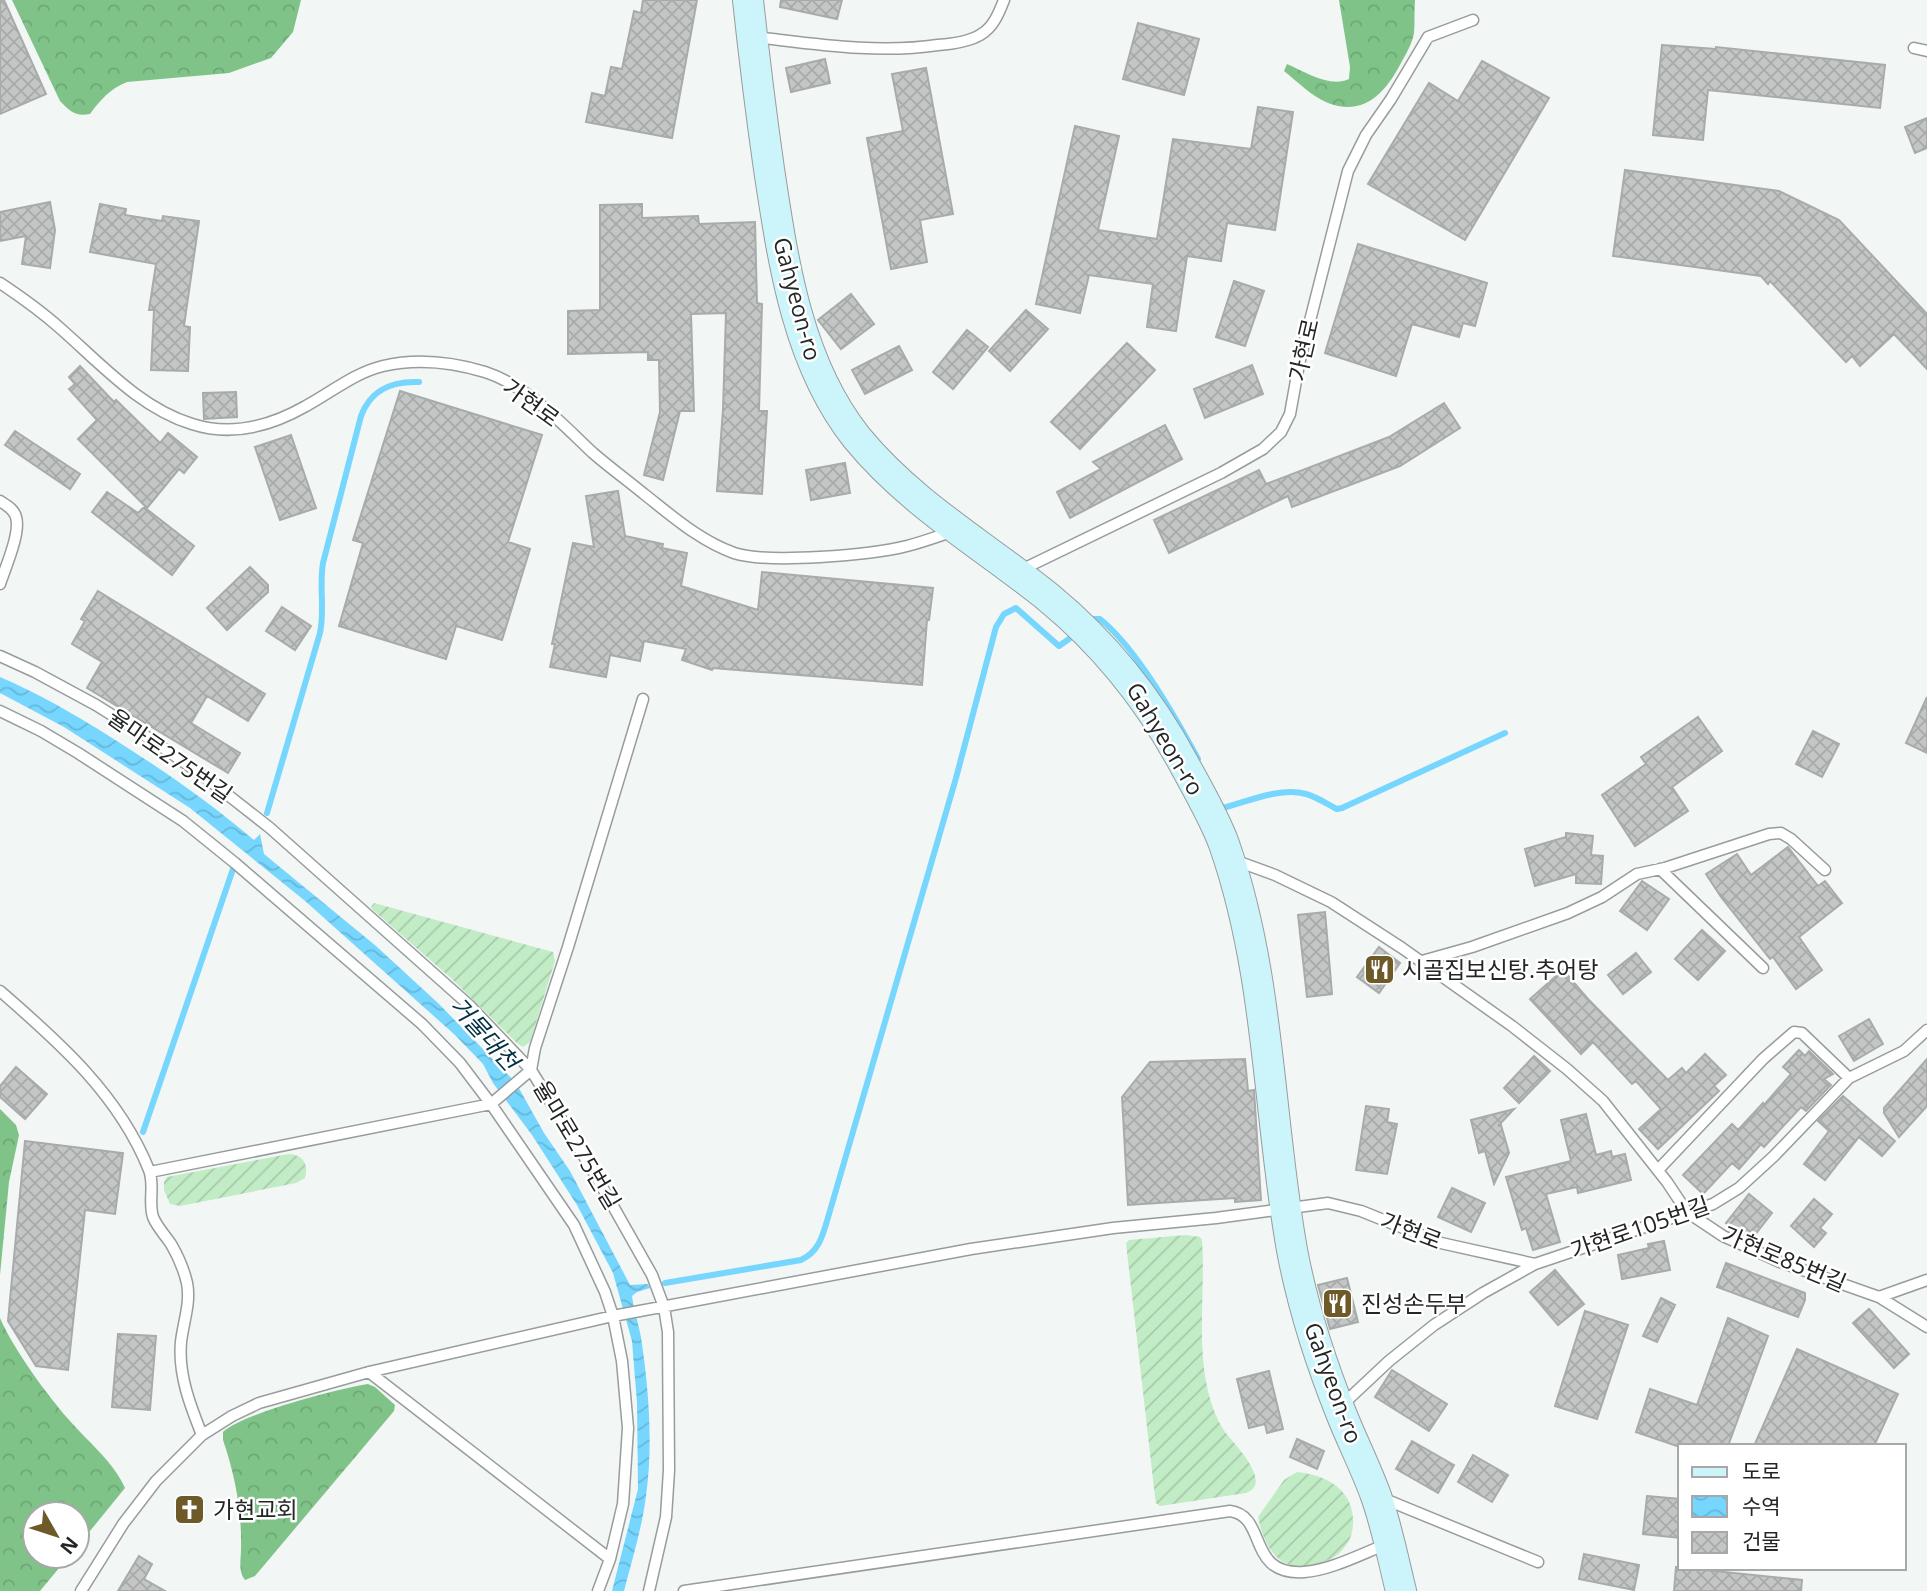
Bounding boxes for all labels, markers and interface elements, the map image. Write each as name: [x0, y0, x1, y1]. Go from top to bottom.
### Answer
street label: Gahyeon-ro: [766, 233, 830, 364]
street label: 가현로: [1280, 315, 1326, 384]
street label: 가현로: [497, 371, 567, 434]
street label: Gahyeon-ro: [1120, 676, 1212, 801]
street label: 율마로275번길: [102, 700, 239, 810]
restaurant icon: 시골집보신탕.추어탕: [1362, 953, 1396, 987]
place label: 시골집보신탕.추어탕: [1402, 953, 1598, 985]
water label: 거물대천: [443, 989, 529, 1079]
street label: 율마로275번길: [527, 1074, 629, 1215]
street label: 가현로105번길: [1566, 1188, 1714, 1266]
street label: 가현로: [1376, 1204, 1447, 1256]
street label: 가현로85번길: [1717, 1218, 1851, 1299]
restaurant icon: 진성손두부: [1321, 1287, 1355, 1321]
place label: 진성손두부: [1361, 1287, 1467, 1319]
street label: Gahyeon-ro: [1297, 1318, 1371, 1448]
legend: [1678, 1444, 1906, 1570]
text: 도로: [1742, 1457, 1781, 1485]
text: 수역: [1742, 1492, 1781, 1520]
church icon: 가현교회: [173, 1493, 207, 1527]
place label: 가현교회: [213, 1493, 298, 1525]
north arrow: [21, 1500, 91, 1570]
text: 건물: [1742, 1527, 1781, 1555]
text: N: [54, 1532, 84, 1560]

